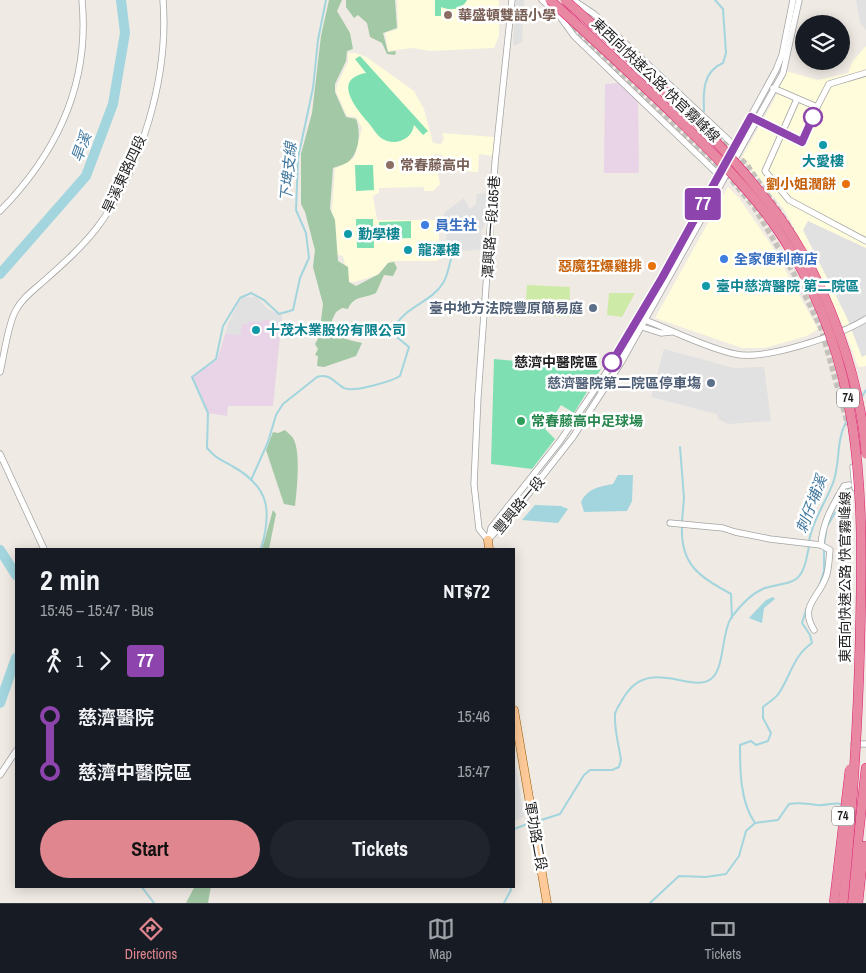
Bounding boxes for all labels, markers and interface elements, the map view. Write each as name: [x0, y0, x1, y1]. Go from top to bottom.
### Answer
place label: 華盛頓雙語小學: [458, 6, 556, 24]
marker: 華盛頓雙語小學: [442, 9, 454, 21]
street label: 東西向快速公路 快官霧峰線: [588, 14, 724, 146]
map controls: [795, 15, 850, 70]
button: layers: [795, 15, 850, 70]
unlabelled marker: [803, 107, 823, 127]
water label: 旱溪: [66, 127, 97, 165]
street label: 旱溪東路四段: [98, 132, 150, 216]
water label: 下埤支線: [275, 139, 301, 203]
marker: 大愛樓: [817, 139, 829, 151]
place label: 大愛樓: [802, 152, 844, 170]
place label: 常春藤高中: [400, 156, 470, 174]
marker: 常春藤高中: [384, 159, 396, 171]
street label: 潭興路一段165巷: [478, 175, 504, 279]
place label: 劉小姐潤餅: [766, 175, 836, 193]
marker: 劉小姐潤餅: [840, 178, 852, 190]
line badge: 77: [680, 188, 726, 220]
text: 77: [695, 191, 711, 216]
place label: 員生社: [435, 216, 477, 234]
marker: 員生社: [419, 219, 431, 231]
place label: 勤學樓: [358, 225, 400, 243]
marker: 勤學樓: [342, 228, 354, 240]
place label: 龍澤樓: [418, 241, 460, 259]
marker: 龍澤樓: [402, 244, 414, 256]
place label: 全家便利商店: [734, 250, 818, 268]
marker: 全家便利商店: [718, 253, 730, 265]
place label: 惡魔狂爆雞排: [558, 257, 642, 275]
marker: 惡魔狂爆雞排: [646, 260, 658, 272]
place label: 臺中慈濟醫院 第二院區: [716, 277, 859, 295]
marker: 臺中慈濟醫院 第二院區: [700, 280, 712, 292]
place label: 臺中地方法院豐原簡易庭: [429, 299, 583, 317]
marker: 臺中地方法院豐原簡易庭: [587, 302, 599, 314]
place label: 十茂木業股份有限公司: [266, 321, 406, 339]
marker: 十茂木業股份有限公司: [250, 324, 262, 336]
marker: 慈濟中醫院區: [602, 352, 622, 372]
place label: 慈濟中醫院區: [514, 353, 598, 371]
place label: 慈濟醫院第二院區停車塲: [547, 374, 701, 392]
marker: 慈濟醫院第二院區停車塲: [705, 377, 717, 389]
road number: 74: [837, 388, 859, 408]
place label: 常春藤高中足球場: [531, 412, 643, 430]
marker: 常春藤高中足球場: [515, 415, 527, 427]
water label: 刺仔埔溪: [790, 470, 832, 536]
street label: 豐興路一段: [490, 472, 548, 538]
street label: 東西向快速公路 快官霧峰線: [836, 491, 854, 663]
text: 2 min: [40, 561, 100, 599]
text: NT$72: [443, 578, 490, 604]
text: 15:45 – 15:47 · Bus: [40, 599, 154, 621]
icon: walk: [40, 647, 68, 675]
icon: forward: [91, 647, 119, 675]
text: 77: [137, 648, 154, 673]
text: 1: [76, 650, 83, 672]
text: 慈濟醫院: [78, 704, 154, 730]
text: 15:46: [457, 705, 490, 727]
text: 慈濟中醫院區: [78, 759, 192, 785]
text: 15:47: [457, 760, 490, 782]
street label: 軍功路二段: [521, 800, 551, 872]
road number: 74: [832, 806, 854, 826]
button: Start: [40, 820, 260, 878]
button: Tickets: [270, 820, 490, 878]
tab: Directions: [125, 915, 177, 963]
tab: Map: [427, 915, 455, 963]
tab: Tickets: [704, 915, 741, 963]

